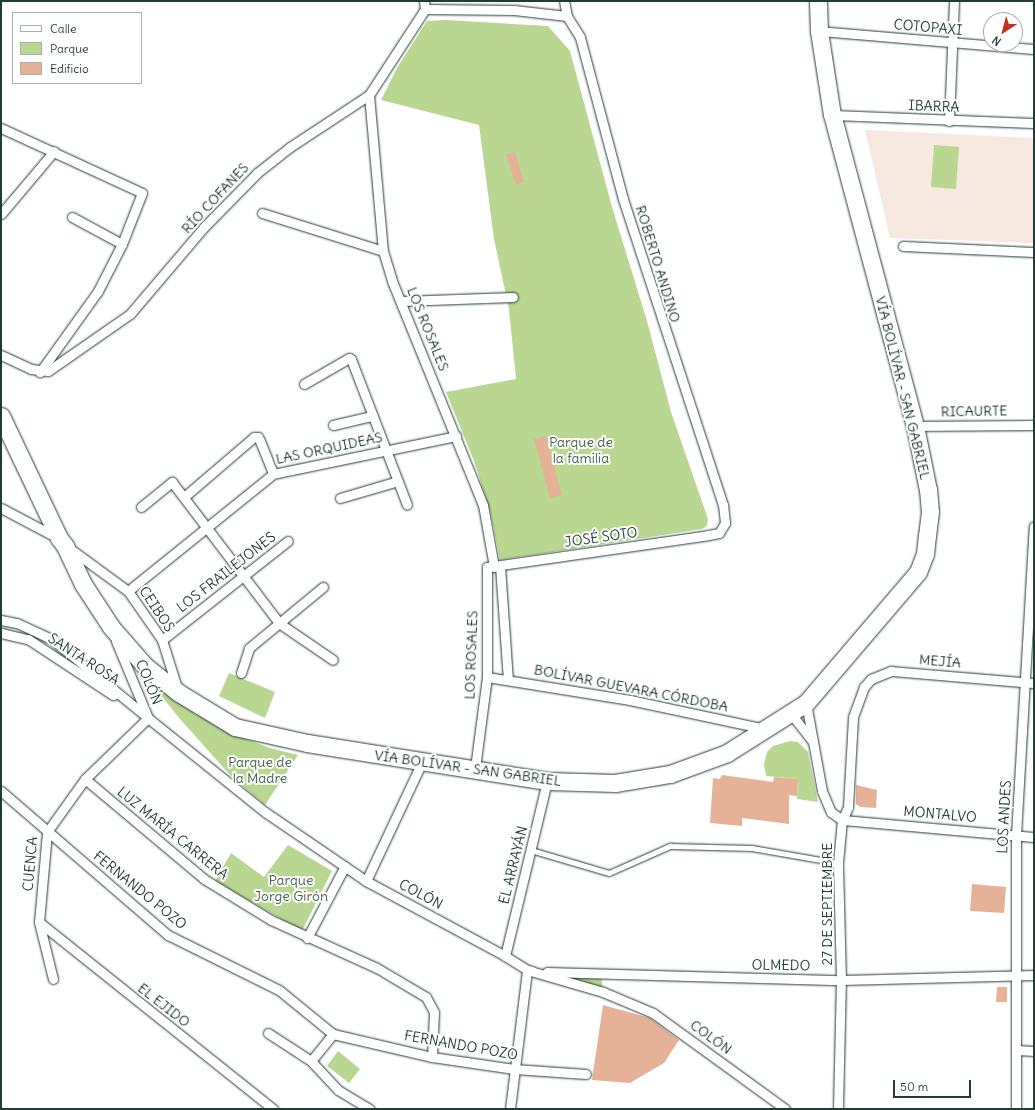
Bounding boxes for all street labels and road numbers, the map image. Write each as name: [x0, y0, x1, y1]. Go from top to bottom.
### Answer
street label: COTOPAXI: [893, 16, 963, 38]
street label: IBARRA: [908, 97, 960, 115]
street label: RÍO COFANES: [178, 159, 252, 237]
street label: ROBERTO ANDINO: [632, 203, 684, 325]
street label: LOS ROSALES: [404, 285, 452, 373]
street label: VÍA BOLÍVAR - SAN GABRIEL: [872, 294, 934, 482]
street label: RICAURTE: [941, 402, 1007, 420]
street label: LAS ORQUIDEAS: [274, 428, 384, 468]
street label: JOSÉ SOTO: [563, 524, 639, 550]
street label: LOS FRAILEJONES: [173, 528, 279, 616]
street label: CEIBOS: [136, 583, 178, 635]
street label: LOS ROSALES: [461, 610, 481, 700]
street label: SANTA ROSA: [45, 630, 123, 688]
street label: MEJÍA: [918, 651, 962, 671]
street label: COLÓN: [132, 657, 166, 707]
street label: BOLÍVAR GUEVARA CÓRDOBA: [533, 661, 729, 715]
street label: VÍA BOLÍVAR - SAN GABRIEL: [373, 747, 563, 789]
street label: LOS ANDES: [994, 780, 1014, 854]
street label: LUZ MARÍA CARRERA: [114, 783, 232, 883]
street label: MONTALVO: [903, 802, 977, 826]
street label: EL ARRAYÁN: [495, 824, 531, 906]
street label: CUENCA: [19, 836, 41, 892]
street label: 27 DE SEPTIEMBRE: [819, 842, 835, 966]
street label: FERNANDO POZO: [90, 847, 190, 933]
street label: COLÓN: [396, 875, 446, 913]
street label: OLMEDO: [751, 956, 811, 974]
street label: EL EJIDO: [135, 979, 193, 1031]
street label: COLÓN: [687, 1016, 735, 1058]
street label: FERNANDO POZO: [403, 1027, 519, 1063]

